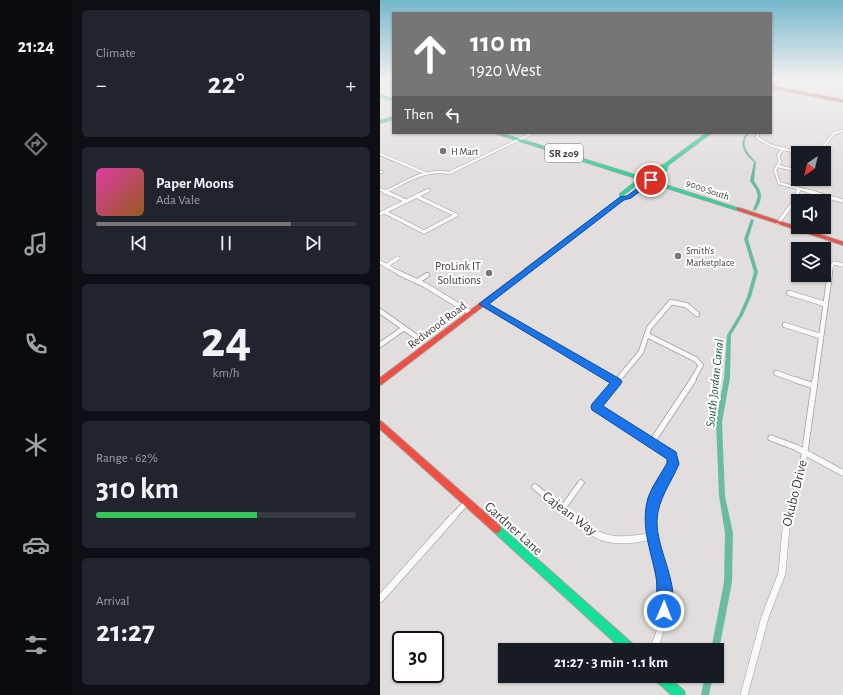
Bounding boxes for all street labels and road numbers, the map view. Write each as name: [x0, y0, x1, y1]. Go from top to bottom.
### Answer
road number: SR 209: [545, 144, 583, 162]
street label: 9000 South: [685, 178, 731, 202]
street label: Redwood Road: [406, 299, 468, 351]
street label: Okubo Drive: [780, 459, 810, 528]
street label: Cajean Way: [540, 489, 599, 539]
street label: Gardner Lane: [482, 499, 545, 558]

